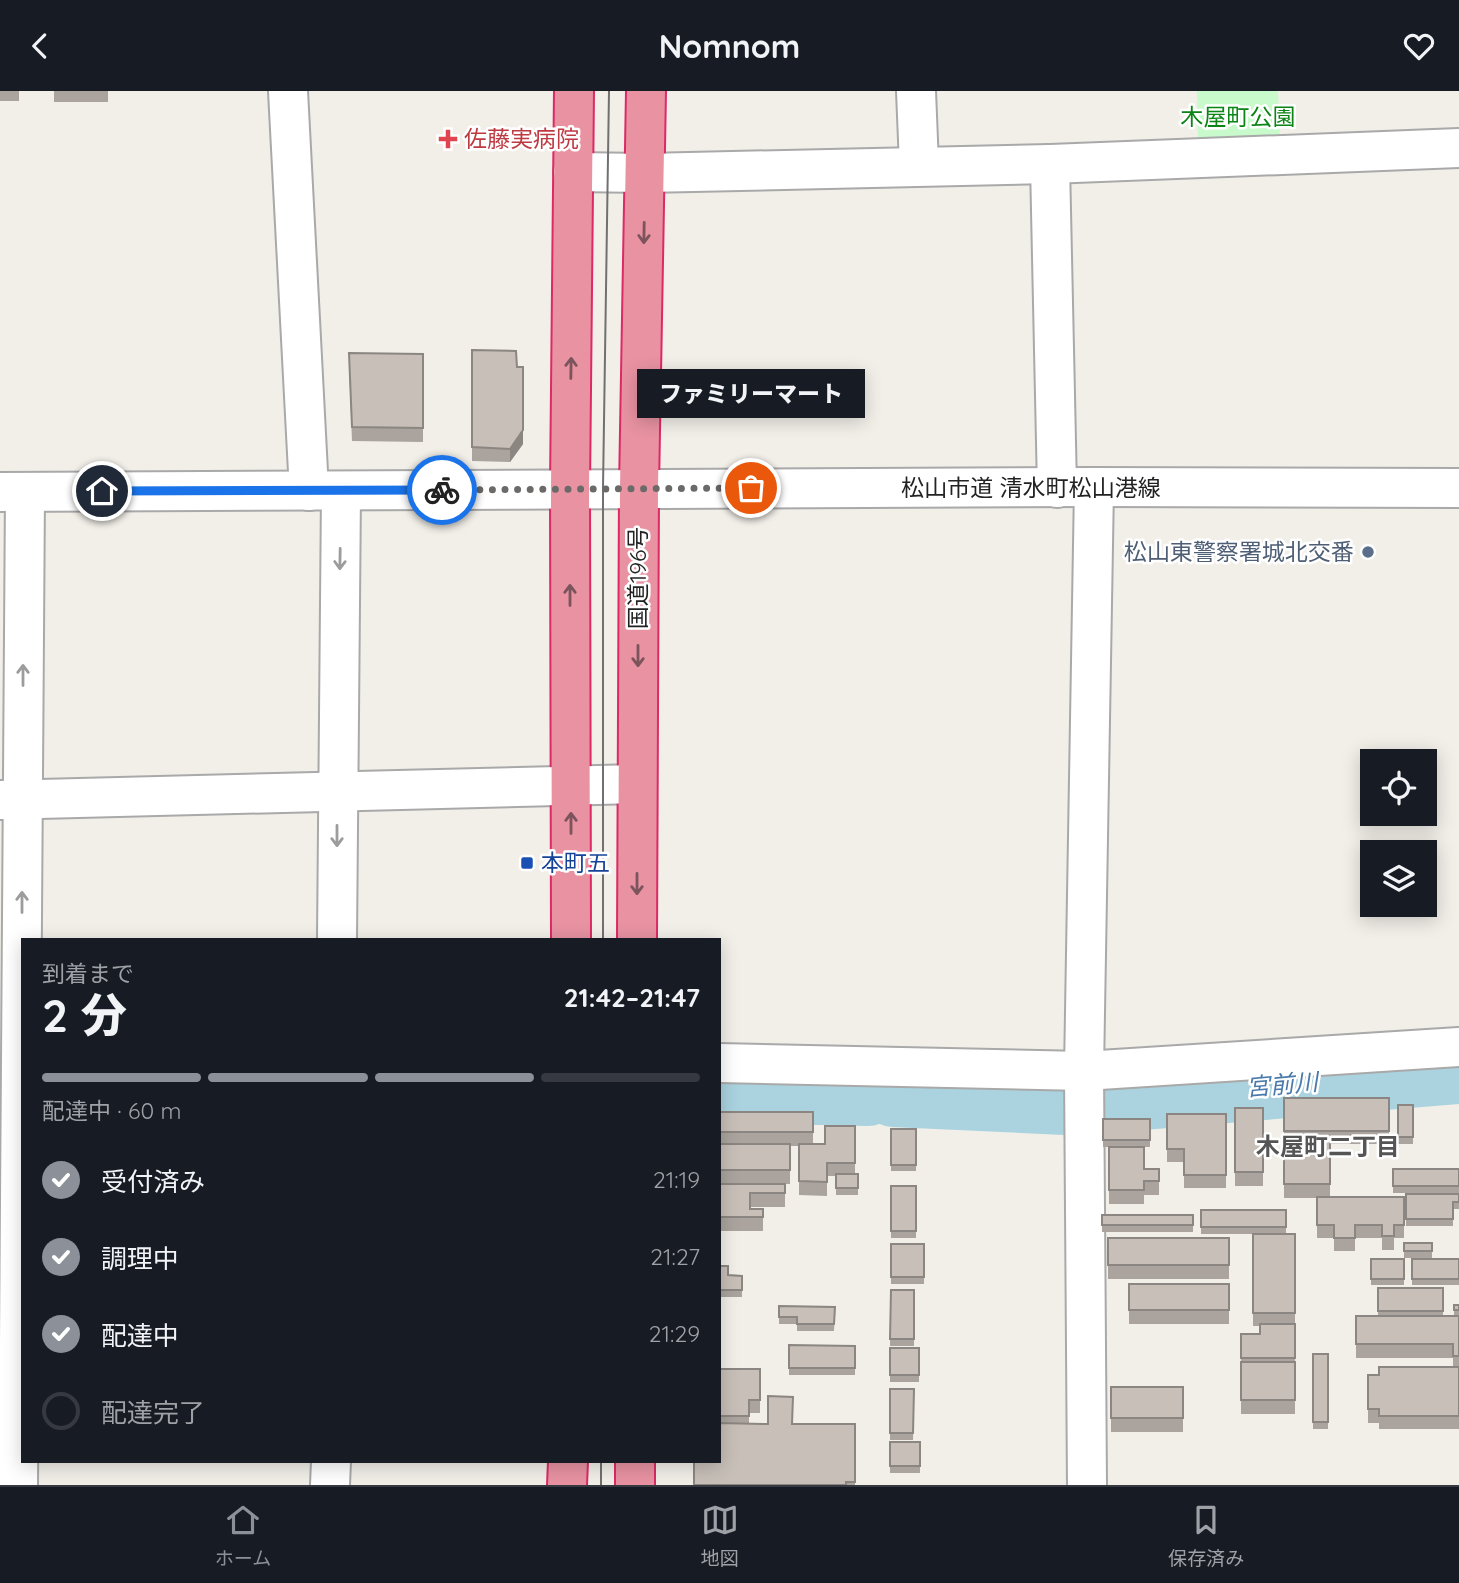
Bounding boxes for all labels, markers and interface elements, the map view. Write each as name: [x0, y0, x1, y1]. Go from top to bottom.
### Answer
text: Nomnom: [659, 26, 800, 66]
icon: back: [21, 27, 59, 65]
icon: heart: [1400, 27, 1438, 65]
park label: 木屋町公園: [1181, 102, 1296, 131]
place label: 佐藤実病院: [464, 124, 579, 153]
marker: 佐藤実病院: [438, 129, 458, 149]
one-way arrow: [638, 221, 651, 244]
one-way arrow: [564, 356, 578, 379]
callout: ファミリーマート: [637, 369, 865, 418]
text: ファミリーマート: [659, 379, 843, 408]
courier: [407, 455, 477, 525]
pin: [721, 458, 781, 518]
pin: [72, 461, 132, 521]
icon: bag: [732, 469, 770, 507]
icon: bike: [423, 471, 461, 509]
icon: home: [83, 472, 121, 510]
street label: 松山市道 清水町松山港線: [901, 473, 1161, 502]
street label: 国道196号: [623, 527, 652, 629]
place label: 松山東警察署城北交番: [1124, 537, 1354, 566]
marker: 松山東警察署城北交番: [1360, 544, 1376, 560]
one-way arrow: [334, 547, 347, 570]
one-way arrow: [563, 584, 577, 607]
one-way arrow: [631, 644, 645, 667]
one-way arrow: [17, 664, 30, 687]
map controls: [1360, 749, 1437, 917]
button: locate: [1360, 749, 1437, 826]
one-way arrow: [564, 811, 578, 834]
one-way arrow: [330, 824, 344, 847]
button: layers: [1360, 840, 1437, 917]
place label: 本町五: [541, 848, 610, 877]
marker: 本町五: [519, 855, 535, 871]
one-way arrow: [630, 872, 644, 895]
one-way arrow: [15, 891, 29, 914]
text: 到着まで: [42, 959, 134, 988]
text: 21:42–21:47: [564, 981, 700, 1014]
text: 2 分: [42, 986, 127, 1044]
water label: 宮前川: [1245, 1066, 1322, 1102]
text: 配達中 · 60 m: [42, 1096, 181, 1125]
district label: 木屋町二丁目: [1256, 1131, 1400, 1161]
icon: check: [42, 1161, 80, 1199]
text: 受付済み: [101, 1165, 205, 1198]
text: 21:19: [653, 1165, 700, 1194]
icon: check: [42, 1238, 80, 1276]
text: 調理中: [101, 1242, 179, 1275]
text: 21:27: [650, 1242, 700, 1271]
icon: check: [42, 1315, 80, 1353]
text: 配達中: [101, 1319, 179, 1352]
text: 21:29: [649, 1319, 700, 1348]
text: 配達完了: [101, 1396, 205, 1429]
tab: ホーム: [215, 1501, 271, 1570]
tab: 地図: [701, 1501, 739, 1570]
tab: 保存済み: [1168, 1501, 1244, 1570]

